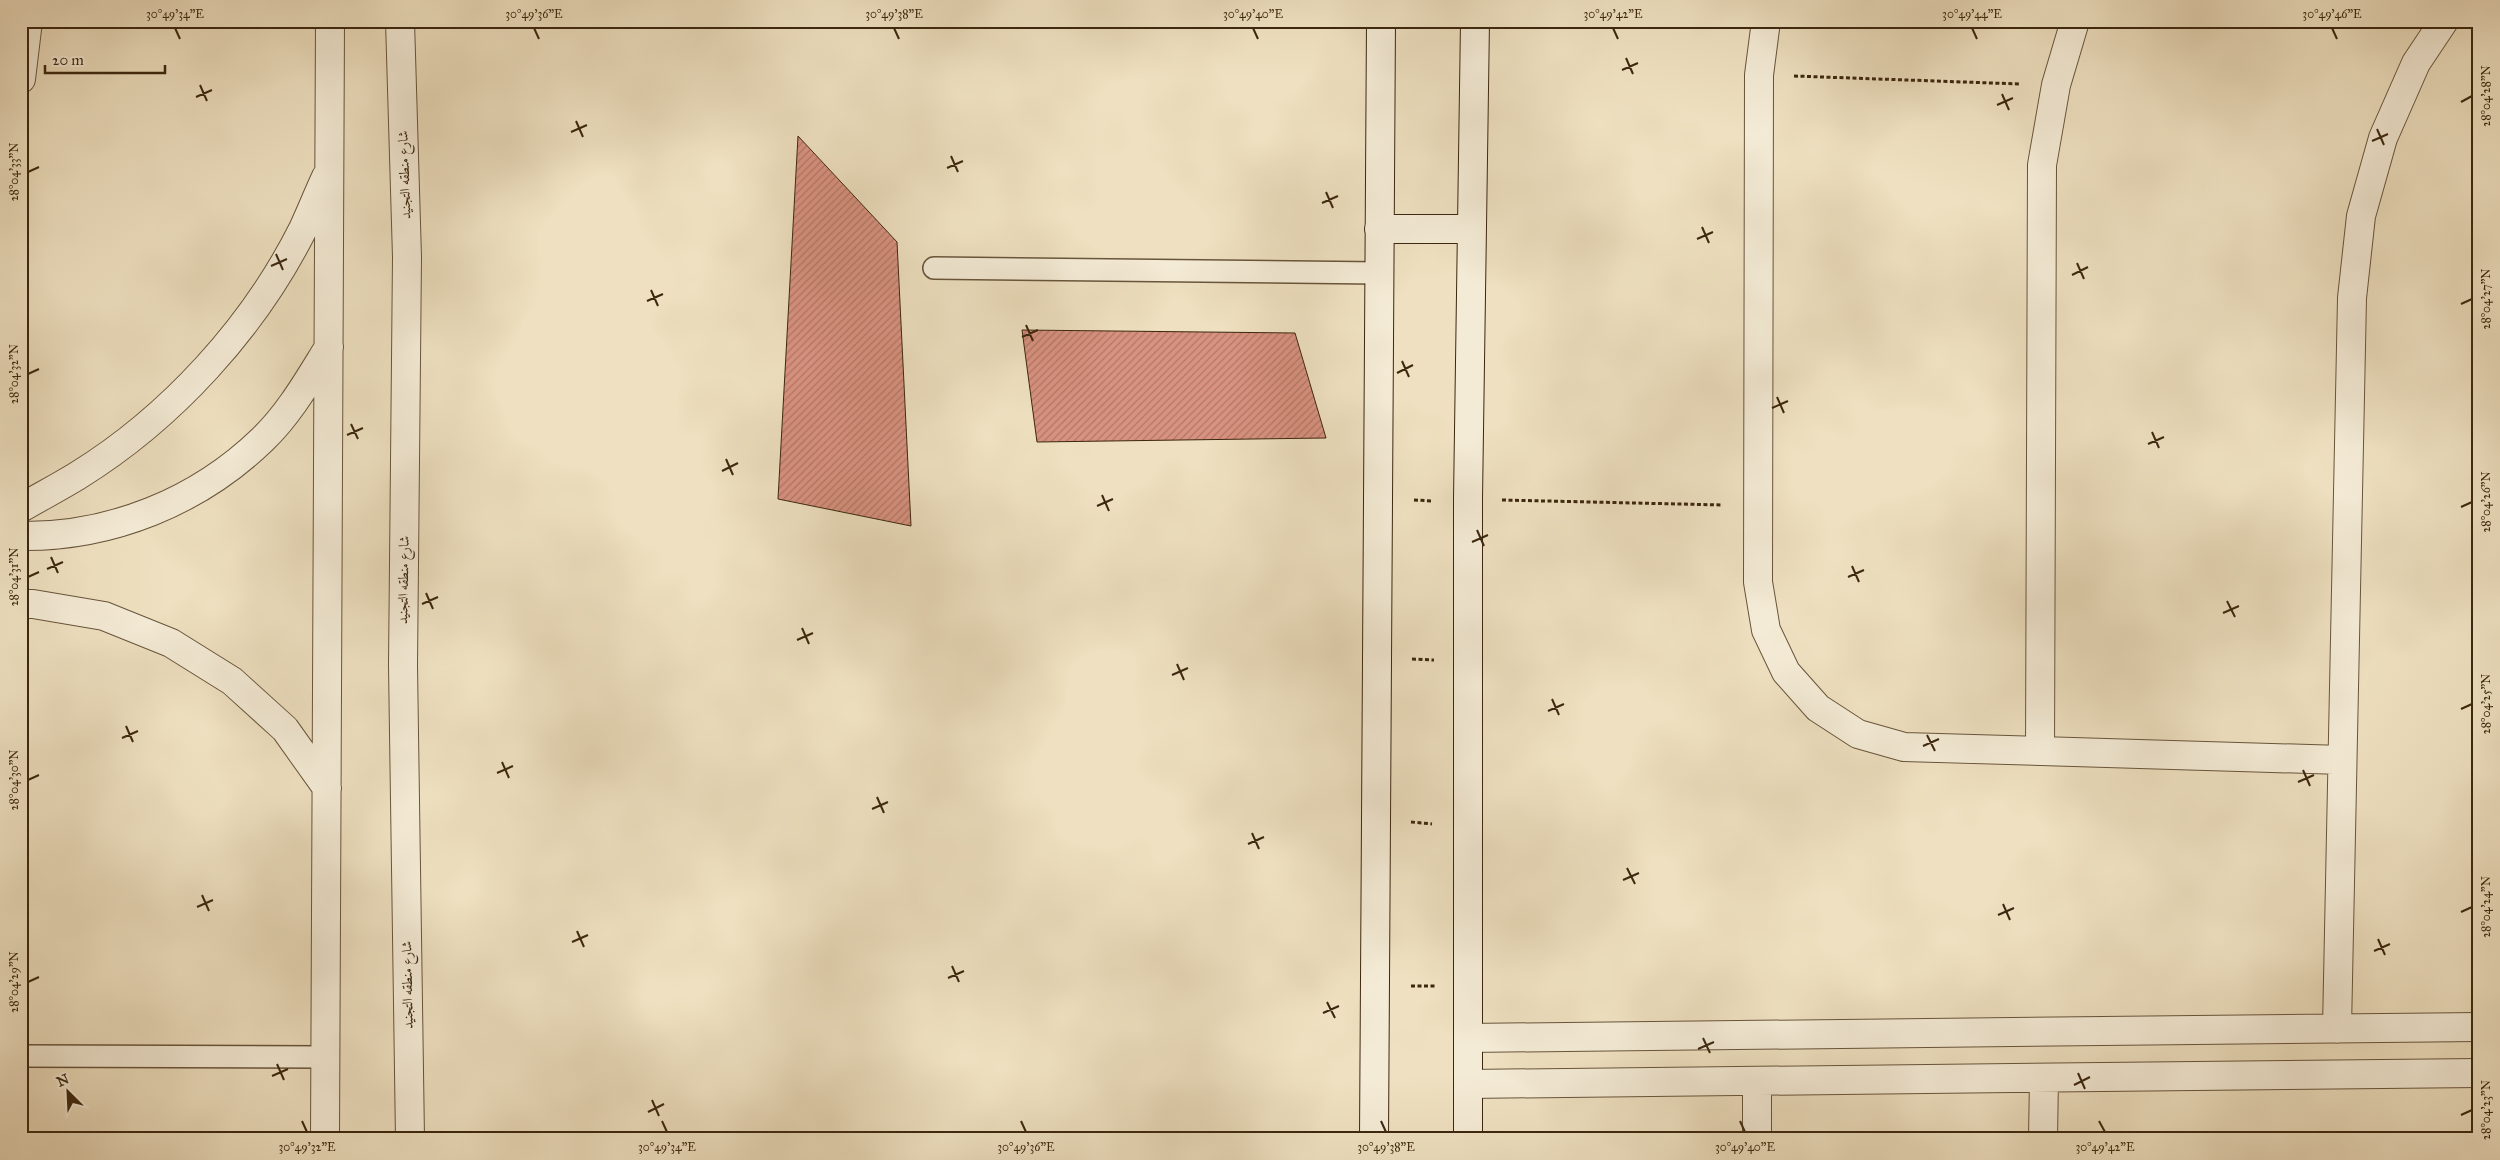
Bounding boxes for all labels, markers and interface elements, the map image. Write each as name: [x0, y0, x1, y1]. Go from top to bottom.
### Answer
text: 30°49'34"E: [146, 7, 204, 21]
text: 30°49'36"E: [505, 7, 563, 21]
text: 30°49'38"E: [865, 7, 923, 21]
text: 30°49'40"E: [1223, 7, 1283, 21]
text: 30°49'42"E: [1583, 7, 1643, 21]
text: 30°49'44"E: [1942, 7, 2002, 21]
text: 30°49'46"E: [2302, 7, 2362, 21]
scale bar: [45, 42, 165, 74]
text: 20 m: [52, 51, 84, 69]
text: 28°04'28"N: [2479, 65, 2493, 127]
street label: شارع منطقه التجنيد: [394, 130, 418, 219]
text: 28°04'33"N: [7, 143, 21, 201]
text: 28°04'27"N: [2479, 268, 2493, 330]
text: 28°04'32"N: [7, 344, 21, 404]
text: 28°04'26"N: [2479, 471, 2493, 533]
street label: شارع منطقه التجنيد: [394, 536, 416, 624]
text: 28°04'31"N: [7, 548, 21, 606]
text: 28°04'25"N: [2479, 674, 2493, 734]
text: 28°04'30"N: [7, 750, 21, 810]
text: 28°04'24"N: [2479, 876, 2493, 938]
street label: شارع منطقه التجنيد: [398, 941, 420, 1029]
text: 28°04'29"N: [7, 951, 21, 1013]
north arrow: [42, 1068, 92, 1118]
text: N: [54, 1070, 72, 1091]
text: 28°04'23"N: [2479, 1080, 2493, 1140]
text: 30°49'32"E: [278, 1140, 336, 1154]
text: 30°49'34"E: [638, 1140, 696, 1154]
text: 30°49'36"E: [997, 1140, 1055, 1154]
text: 30°49'38"E: [1357, 1140, 1415, 1154]
text: 30°49'40"E: [1715, 1140, 1775, 1154]
text: 30°49'42"E: [2075, 1140, 2135, 1154]

